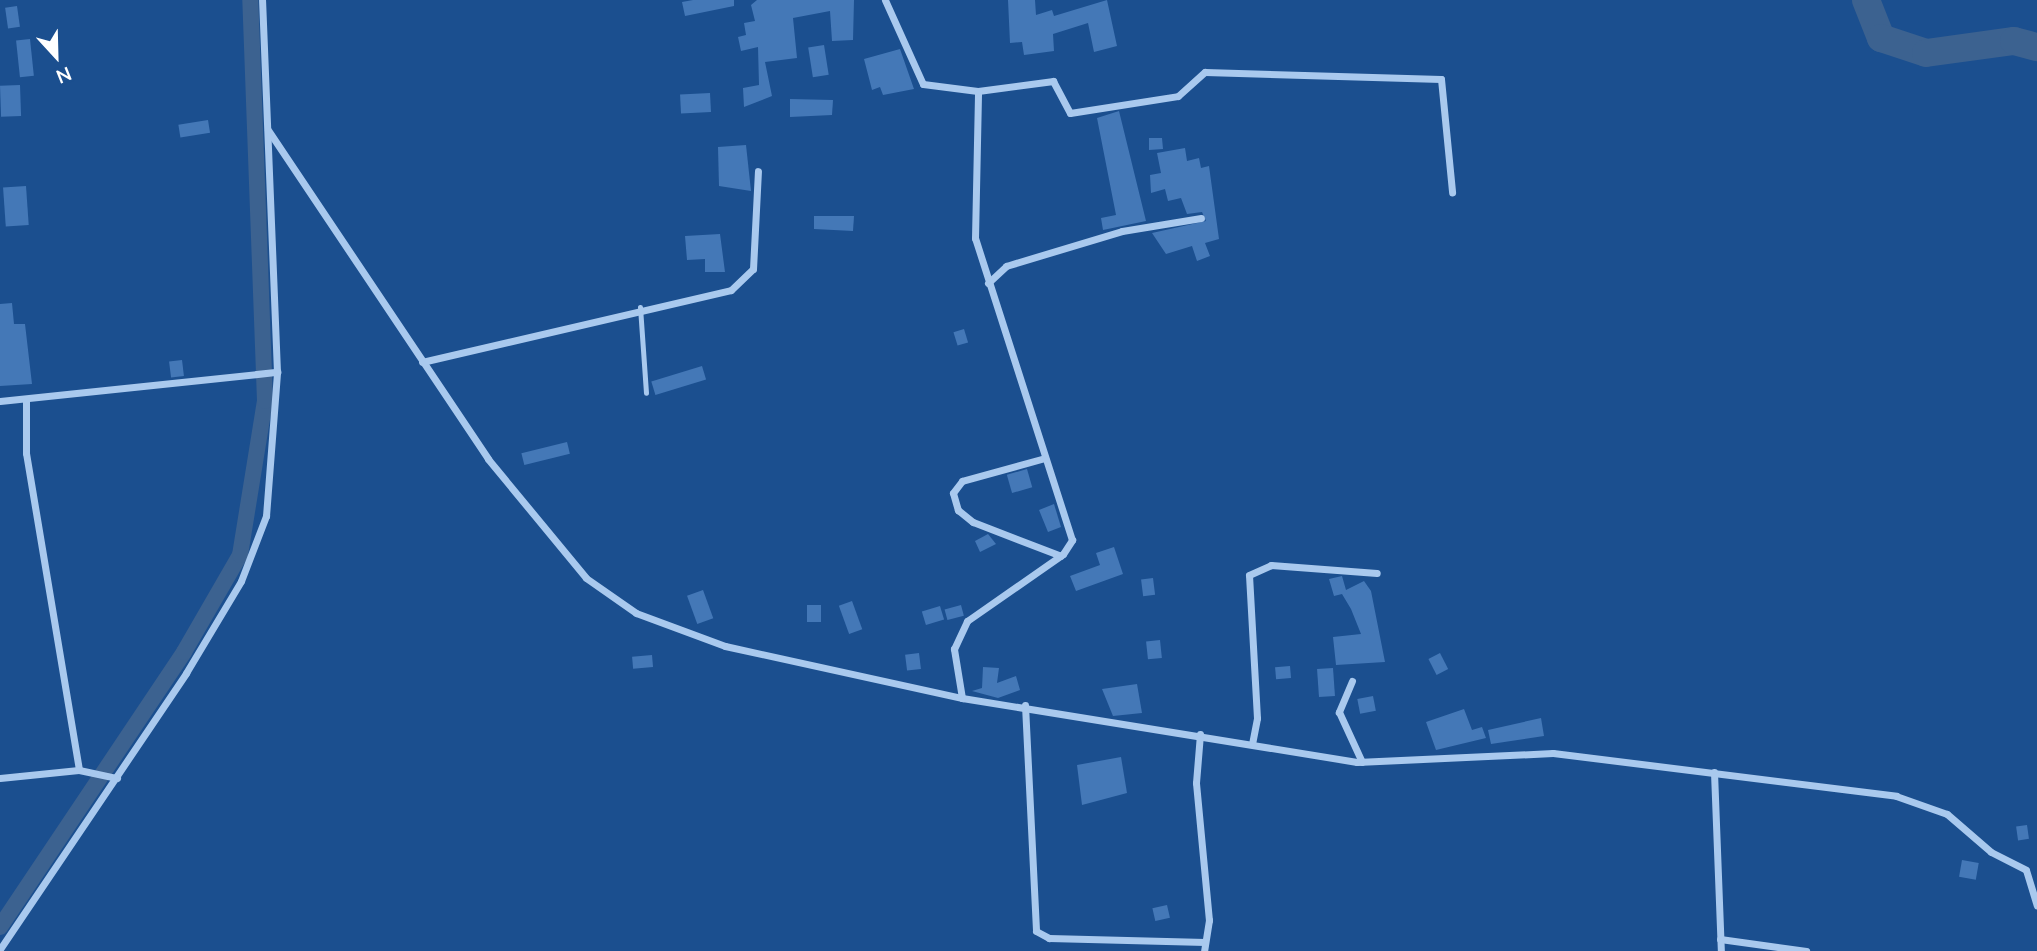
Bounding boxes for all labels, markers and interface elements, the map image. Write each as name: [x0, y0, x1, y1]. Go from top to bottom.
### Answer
north arrow: [21, 21, 91, 91]
text: N: [53, 62, 75, 89]

